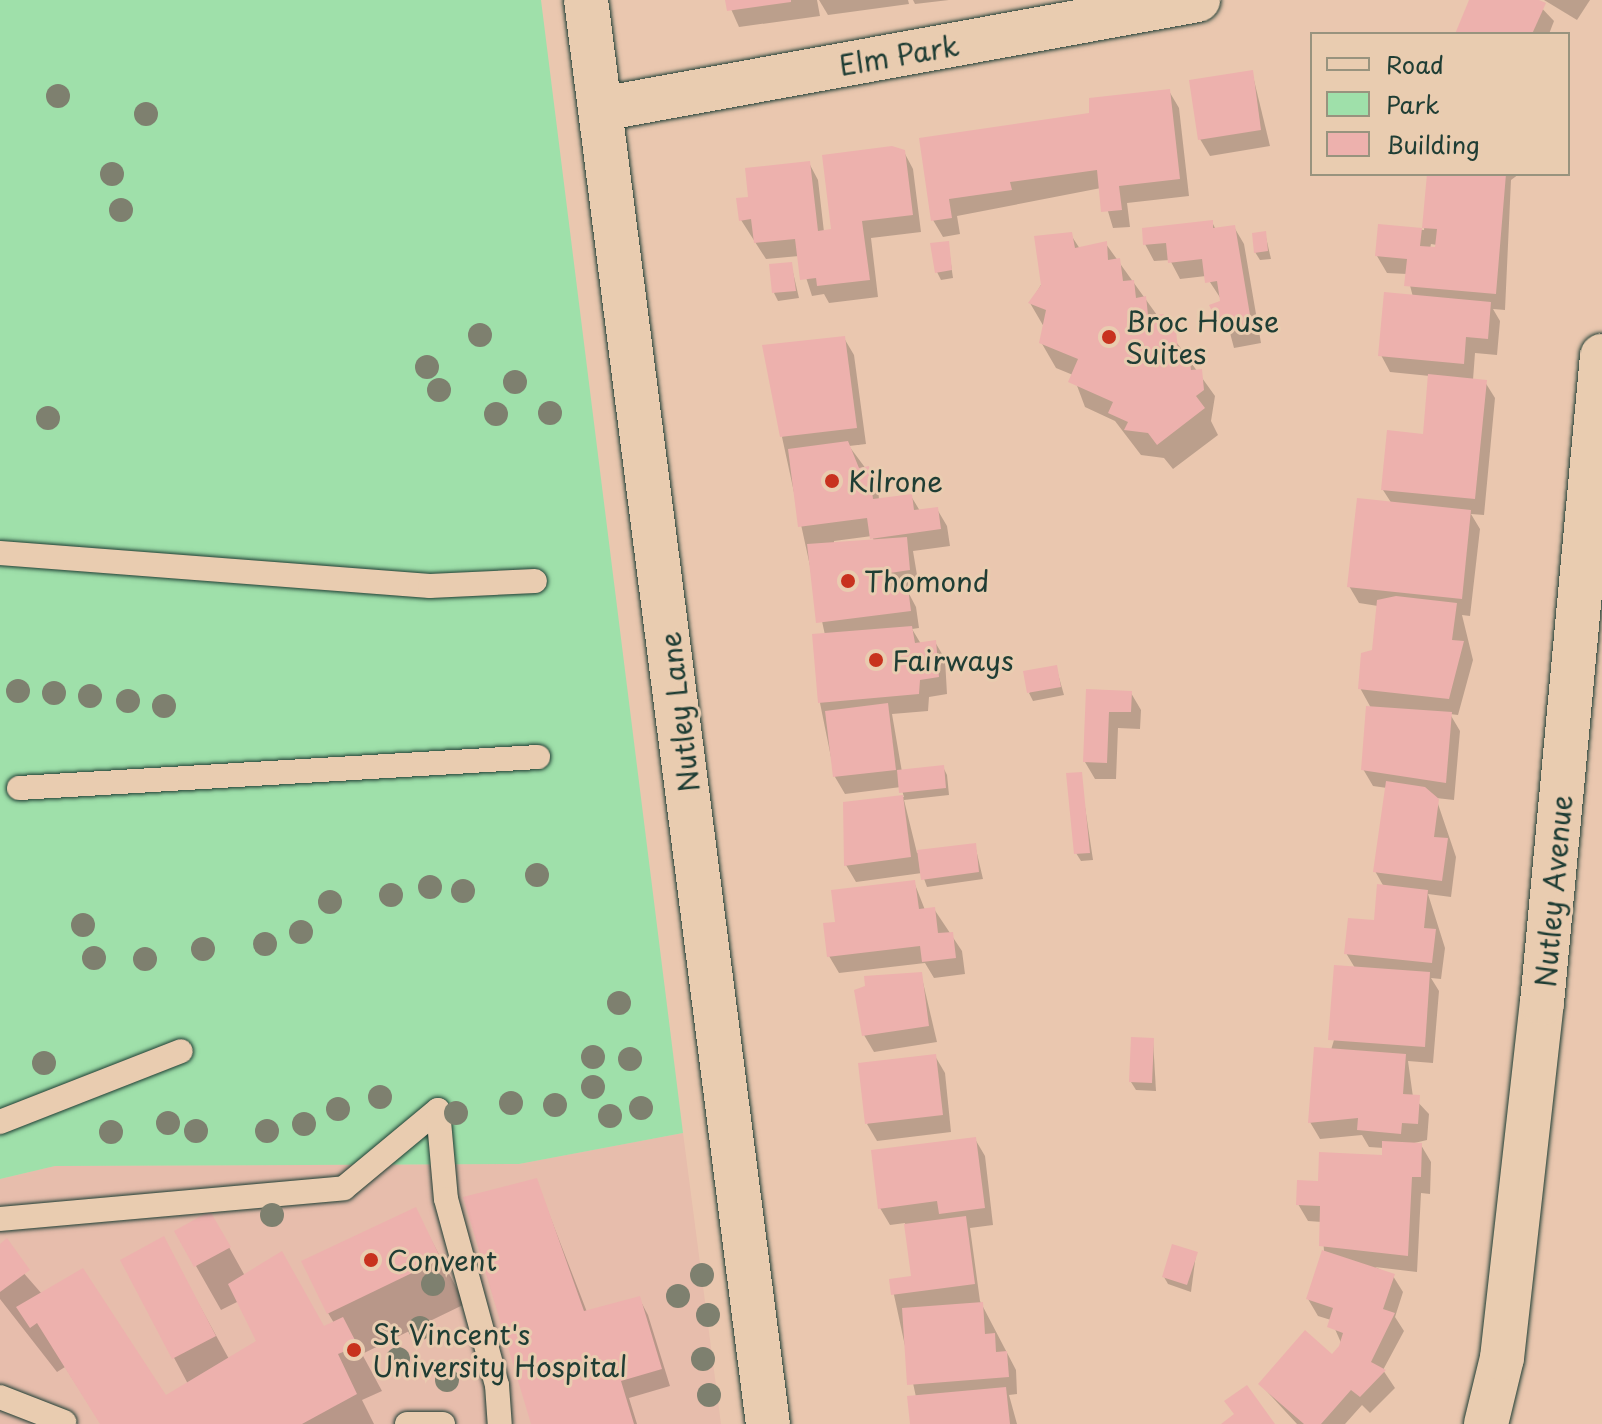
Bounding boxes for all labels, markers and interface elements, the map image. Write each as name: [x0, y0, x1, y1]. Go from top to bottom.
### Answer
street label: Elm Park: [836, 28, 962, 82]
legend: [1310, 32, 1570, 176]
text: Road: [1386, 46, 1444, 82]
text: Park: [1386, 86, 1440, 122]
text: Building: [1386, 126, 1480, 162]
place label: Broc House Suites: [1125, 304, 1280, 370]
marker: Broc House Suites: [1100, 328, 1118, 346]
place label: Kilrone: [848, 464, 943, 498]
marker: Kilrone: [823, 472, 841, 490]
place label: Thomond: [864, 564, 989, 598]
marker: Thomond: [839, 572, 857, 590]
street label: Nutley Lane: [652, 629, 706, 795]
place label: Fairways: [892, 643, 1014, 677]
marker: Fairways: [867, 651, 885, 669]
street label: Nutley Avenue: [1528, 793, 1578, 989]
place label: Convent: [387, 1243, 497, 1277]
marker: Convent: [362, 1251, 380, 1269]
place label: St Vincent's University Hospital: [372, 1317, 628, 1383]
marker: St Vincent's University Hospital: [343, 1339, 365, 1361]

